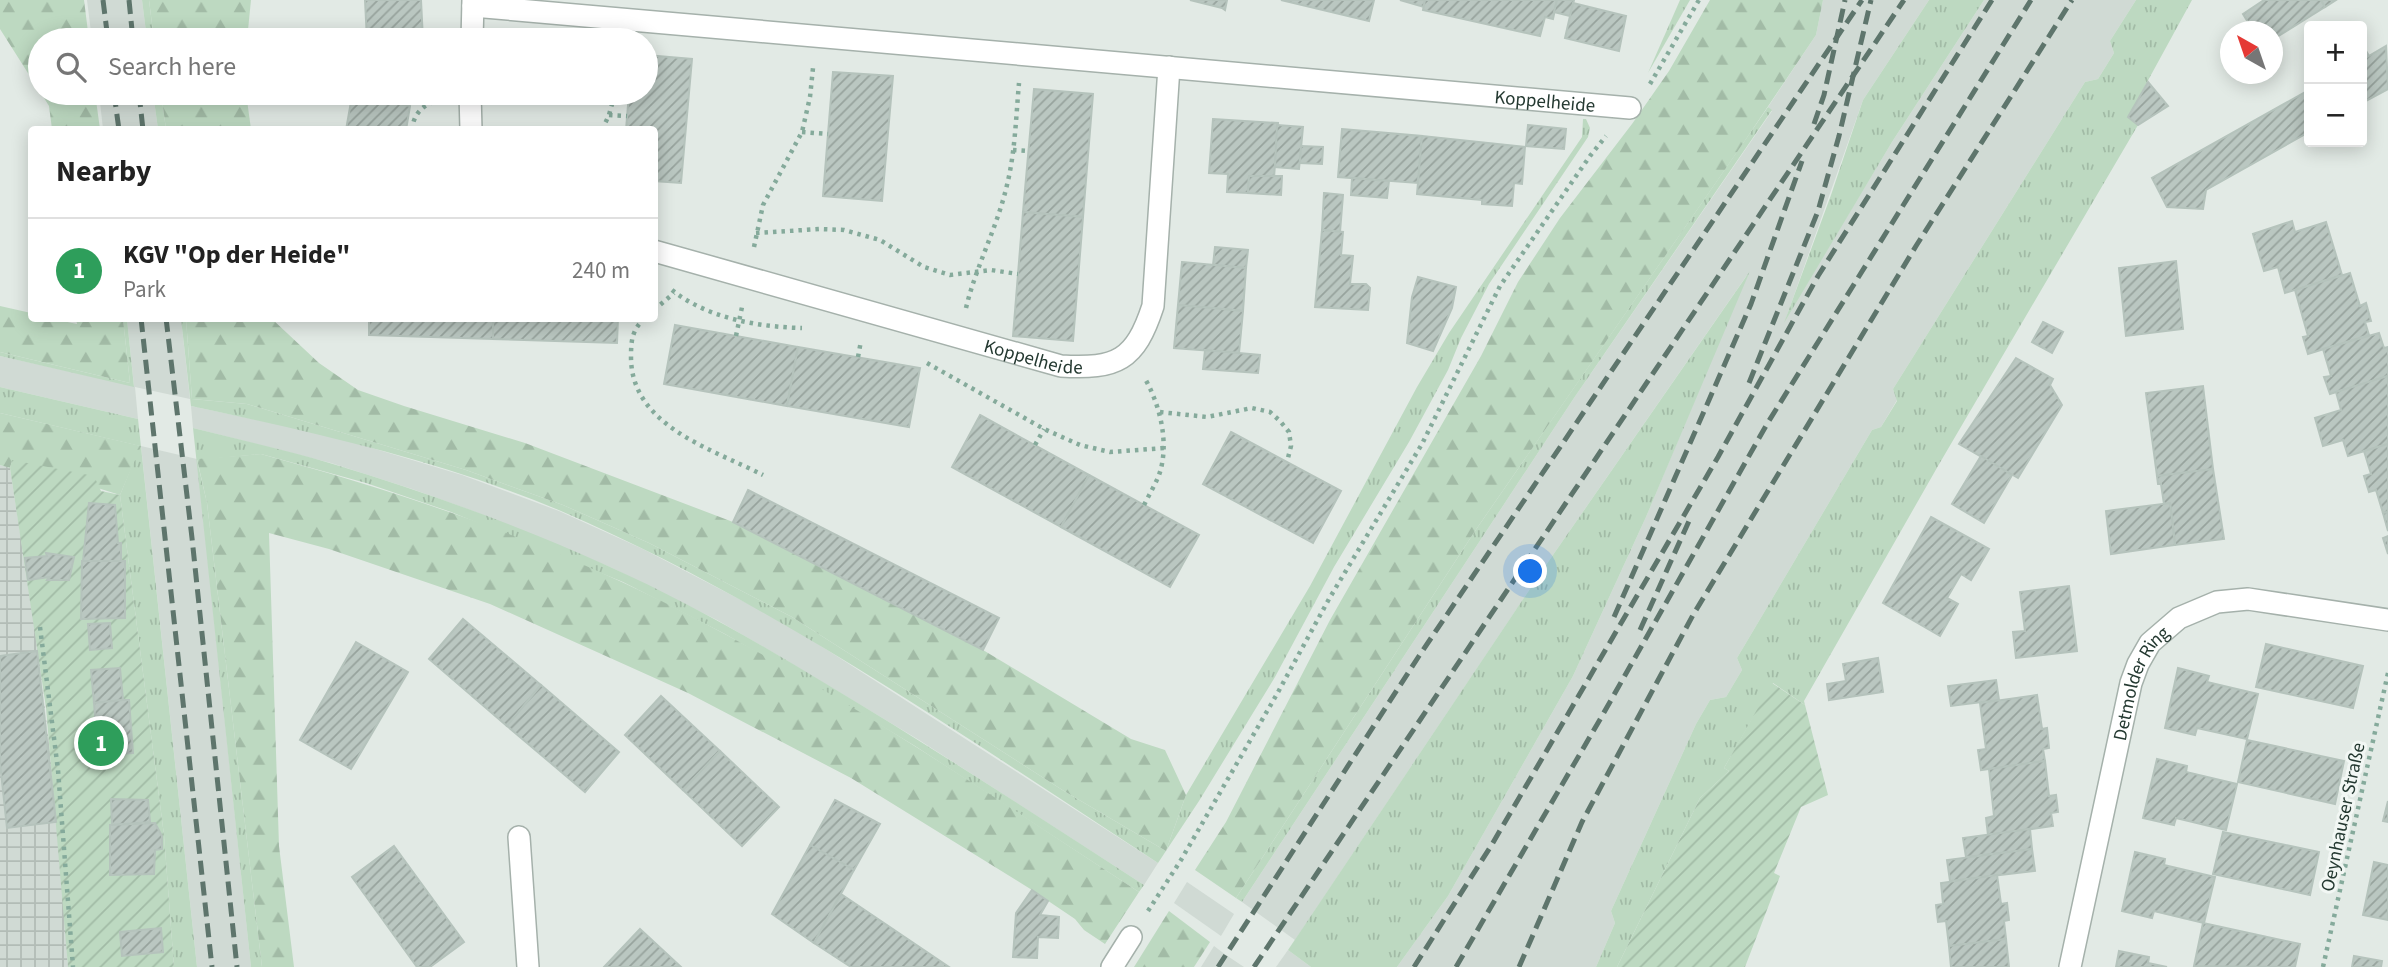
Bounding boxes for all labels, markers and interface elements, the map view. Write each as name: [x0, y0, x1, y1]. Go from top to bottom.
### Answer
north arrow: [2220, 21, 2283, 84]
map controls: [2304, 21, 2367, 147]
button: +: [2304, 21, 2367, 84]
search box: [28, 28, 658, 105]
icon: search: [52, 48, 90, 86]
text: Search here: [108, 48, 236, 85]
street label: Koppelheide: [1493, 84, 1596, 120]
button: −: [2304, 84, 2367, 147]
text: Nearby: [56, 150, 151, 193]
text: KGV "Op der Heide": [123, 236, 350, 273]
text: 1: [73, 254, 85, 287]
text: 240 m: [572, 254, 630, 287]
text: Park: [123, 273, 166, 306]
street label: Koppelheide: [980, 333, 1083, 382]
your location: [1513, 554, 1547, 588]
street label: Detmolder Ring: [2107, 620, 2176, 743]
pin: 1: [78, 717, 124, 769]
street label: Oeynhauser Straße: [2314, 740, 2372, 894]

